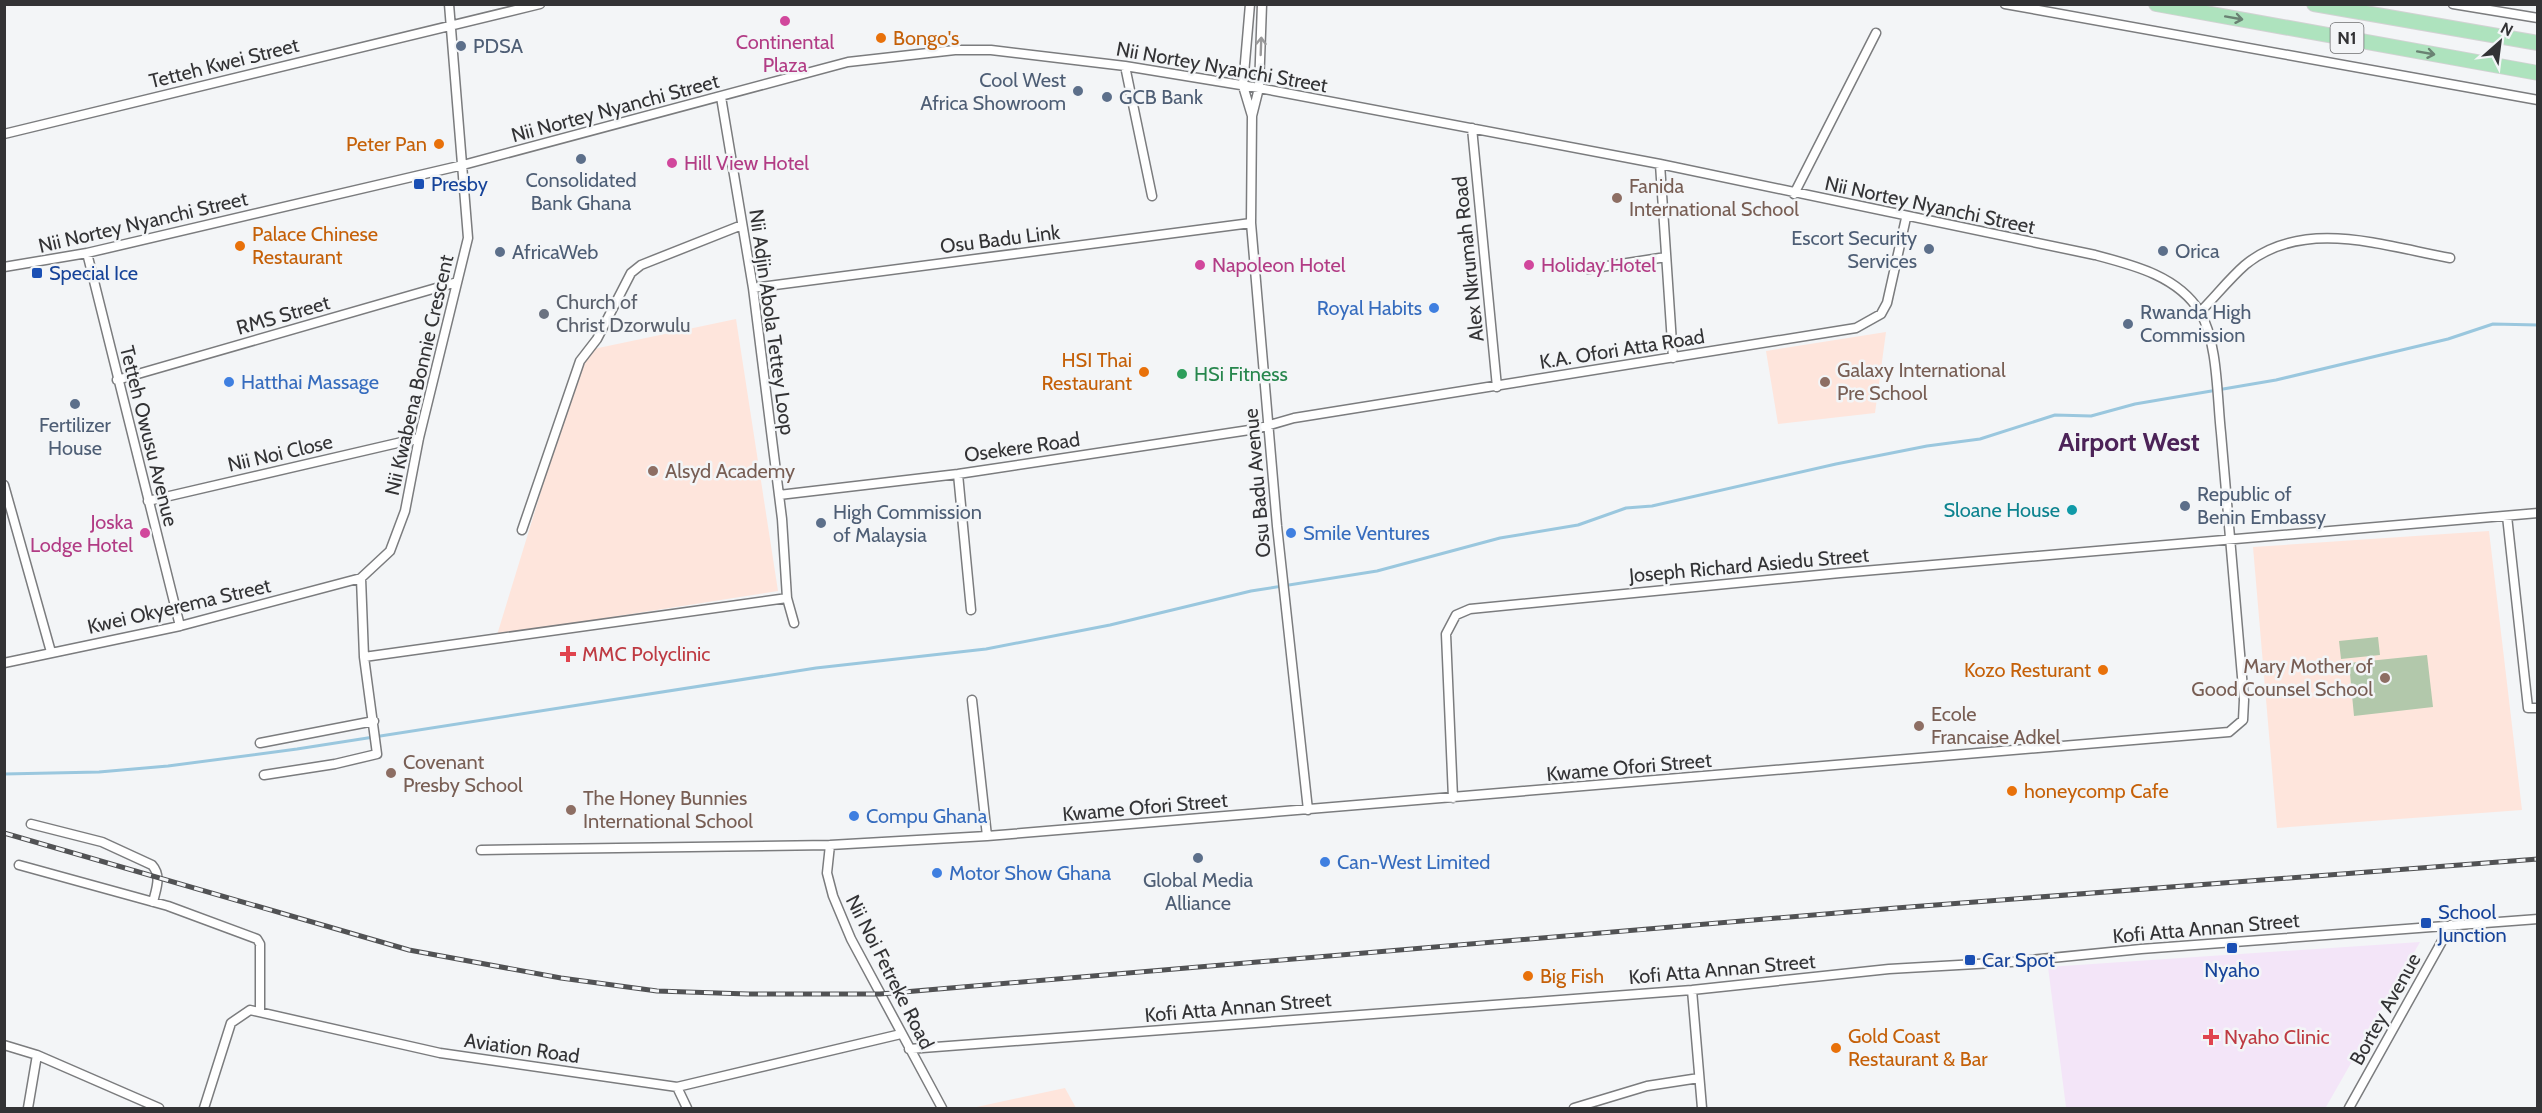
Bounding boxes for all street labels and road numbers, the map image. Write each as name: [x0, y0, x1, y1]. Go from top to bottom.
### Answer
road number: N1: [2330, 23, 2364, 53]
street label: Tetteh Kwei Street: [147, 33, 302, 93]
street label: Nii Nortey Nyanchi Street: [1114, 37, 1330, 97]
street label: Nii Nortey Nyanchi Street: [508, 69, 722, 147]
street label: Nii Nortey Nyanchi Street: [1823, 171, 2037, 239]
street label: Alex Nkrumah Road: [1447, 175, 1489, 343]
street label: Nii Nortey Nyanchi Street: [36, 186, 250, 258]
street label: Nii Adjin Abola Tettey Loop: [744, 207, 800, 437]
street label: Osu Badu Link: [939, 220, 1061, 258]
street label: Nii Kwabena Bonnie Crescent: [380, 252, 458, 498]
street label: RMS Street: [234, 290, 333, 340]
street label: K.A. Ofori Atta Road: [1538, 324, 1706, 374]
street label: Tetteh Owusu Avenue: [115, 343, 183, 529]
street label: Osu Badu Avenue: [1239, 407, 1275, 559]
street label: Osekere Road: [963, 427, 1081, 467]
street label: Nii Noi Close: [225, 429, 335, 477]
street label: Joseph Richard Asiedu Street: [1627, 543, 1870, 588]
street label: Kwei Okyerema Street: [85, 573, 273, 639]
street label: Kwame Ofori Street: [1545, 748, 1713, 786]
street label: Kwame Ofori Street: [1061, 788, 1229, 826]
street label: Nii Noi Fetreke Road: [841, 891, 939, 1053]
street label: Kofi Atta Annan Street: [2111, 908, 2301, 948]
street label: Kofi Atta Annan Street: [1627, 949, 1817, 989]
street label: Bortey Avenue: [2344, 949, 2426, 1069]
street label: Kofi Atta Annan Street: [1143, 987, 1333, 1027]
street label: Aviation Road: [463, 1028, 581, 1068]

